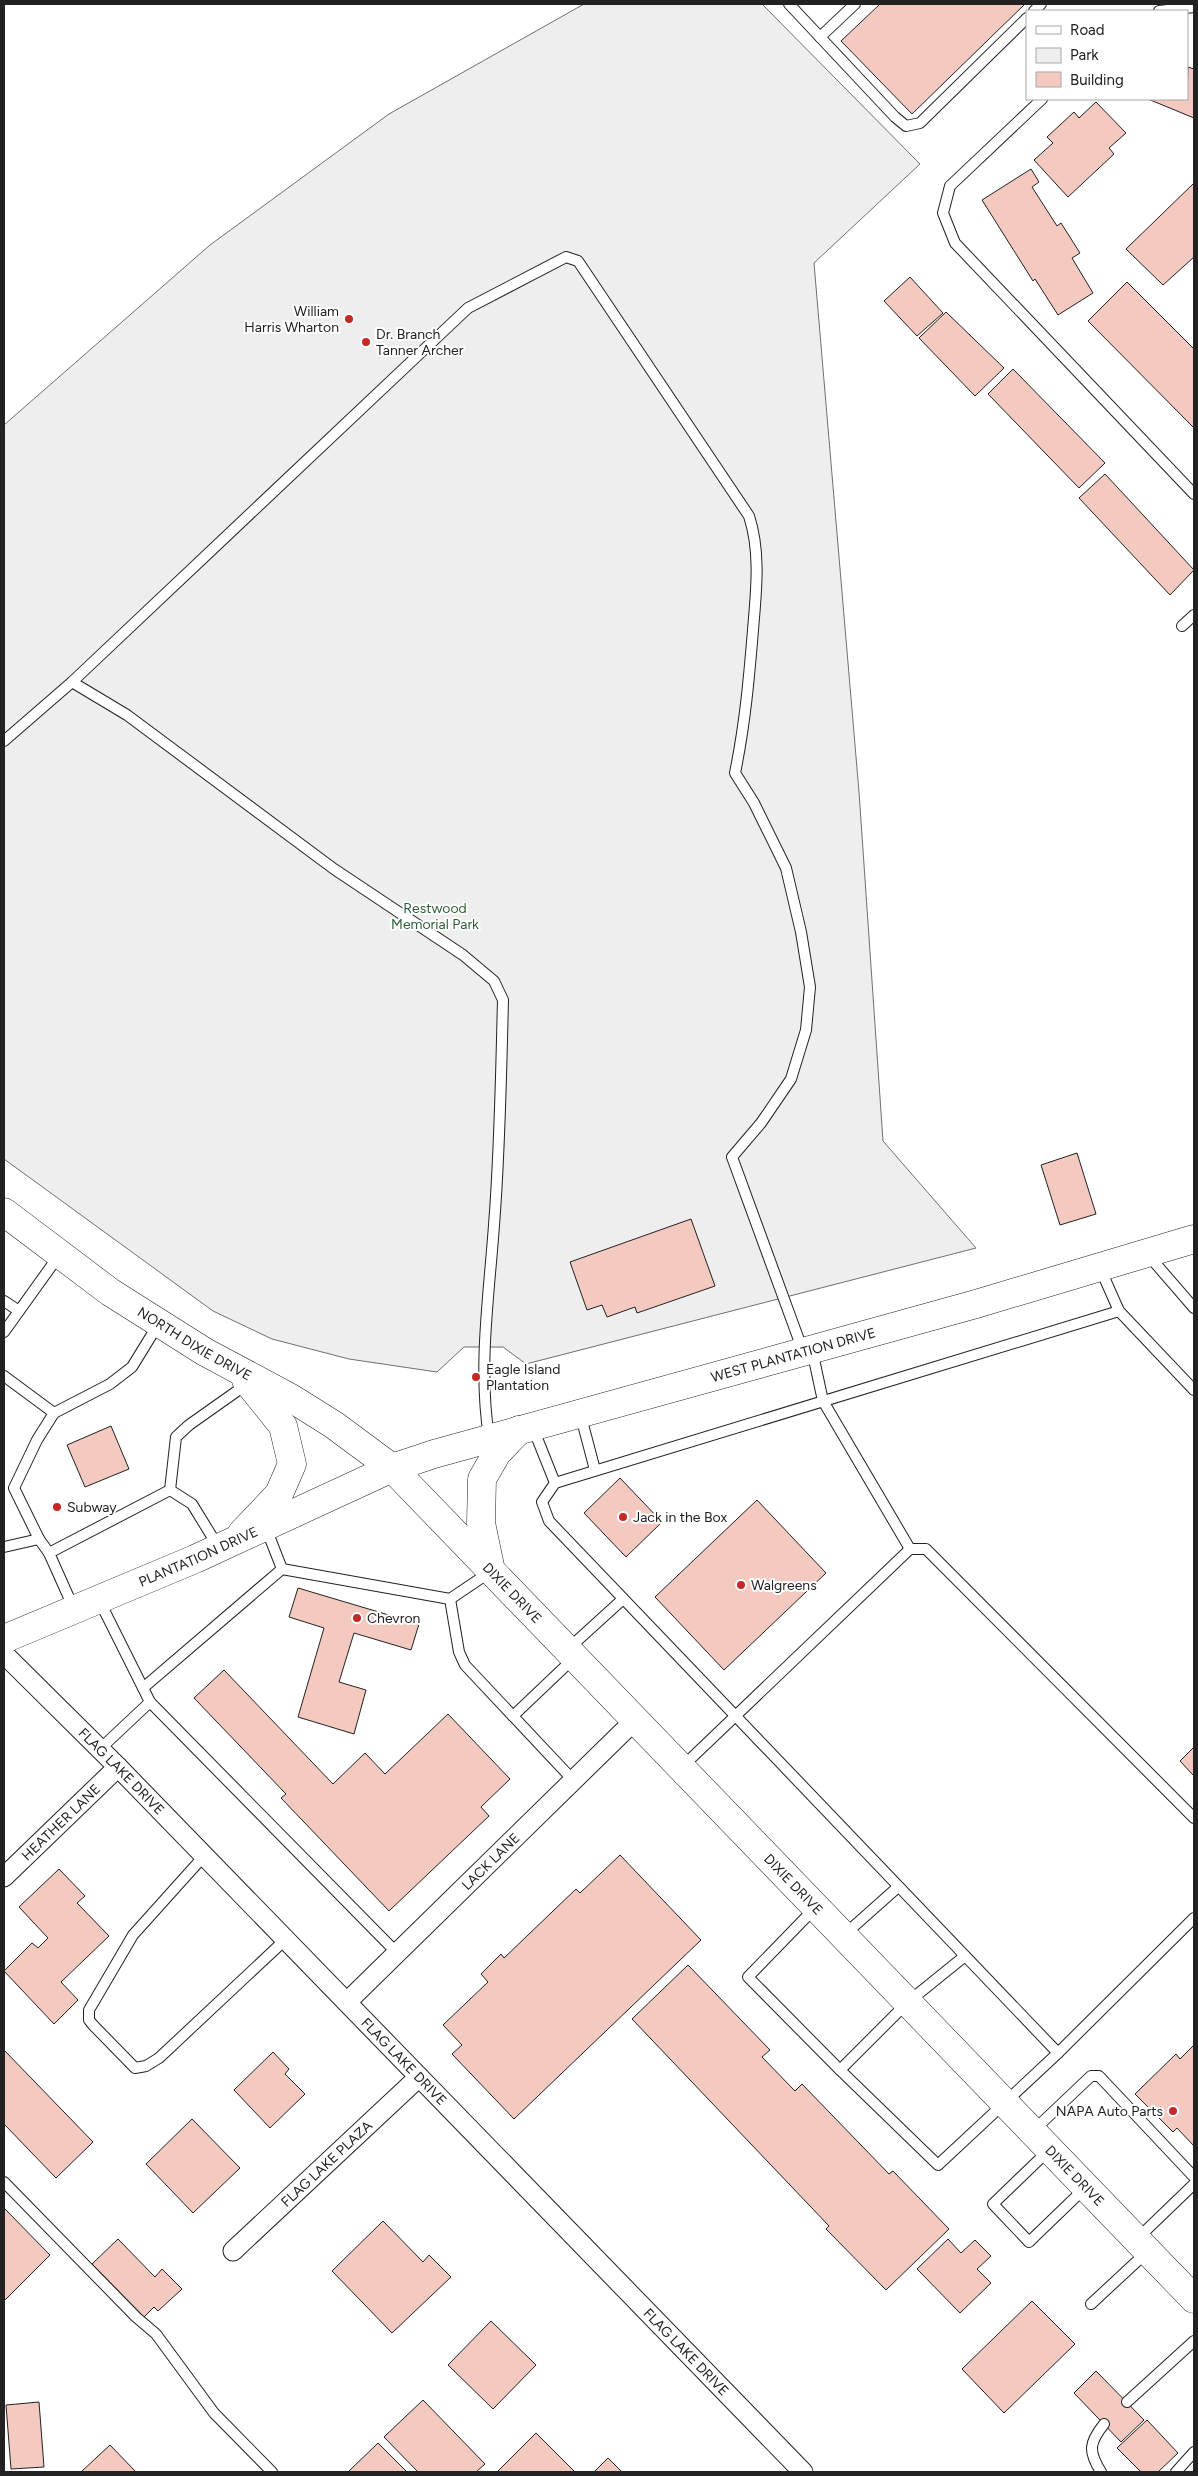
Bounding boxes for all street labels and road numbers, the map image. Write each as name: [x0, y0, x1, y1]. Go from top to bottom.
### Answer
street label: NORTH DIXIE DRIVE: [134, 1303, 255, 1384]
street label: WEST PLANTATION DRIVE: [709, 1324, 877, 1386]
street label: PLANTATION DRIVE: [136, 1523, 261, 1590]
street label: DIXIE DRIVE: [479, 1559, 546, 1627]
street label: FLAG LAKE DRIVE: [75, 1724, 168, 1818]
street label: HEATHER LANE: [18, 1780, 104, 1864]
street label: LACK LANE: [458, 1829, 523, 1894]
street label: DIXIE DRIVE: [760, 1850, 827, 1918]
street label: FLAG LAKE DRIVE: [358, 2014, 450, 2109]
street label: FLAG LAKE PLAZA: [277, 2116, 376, 2210]
street label: DIXIE DRIVE: [1042, 2142, 1108, 2209]
street label: FLAG LAKE DRIVE: [640, 2305, 733, 2399]

